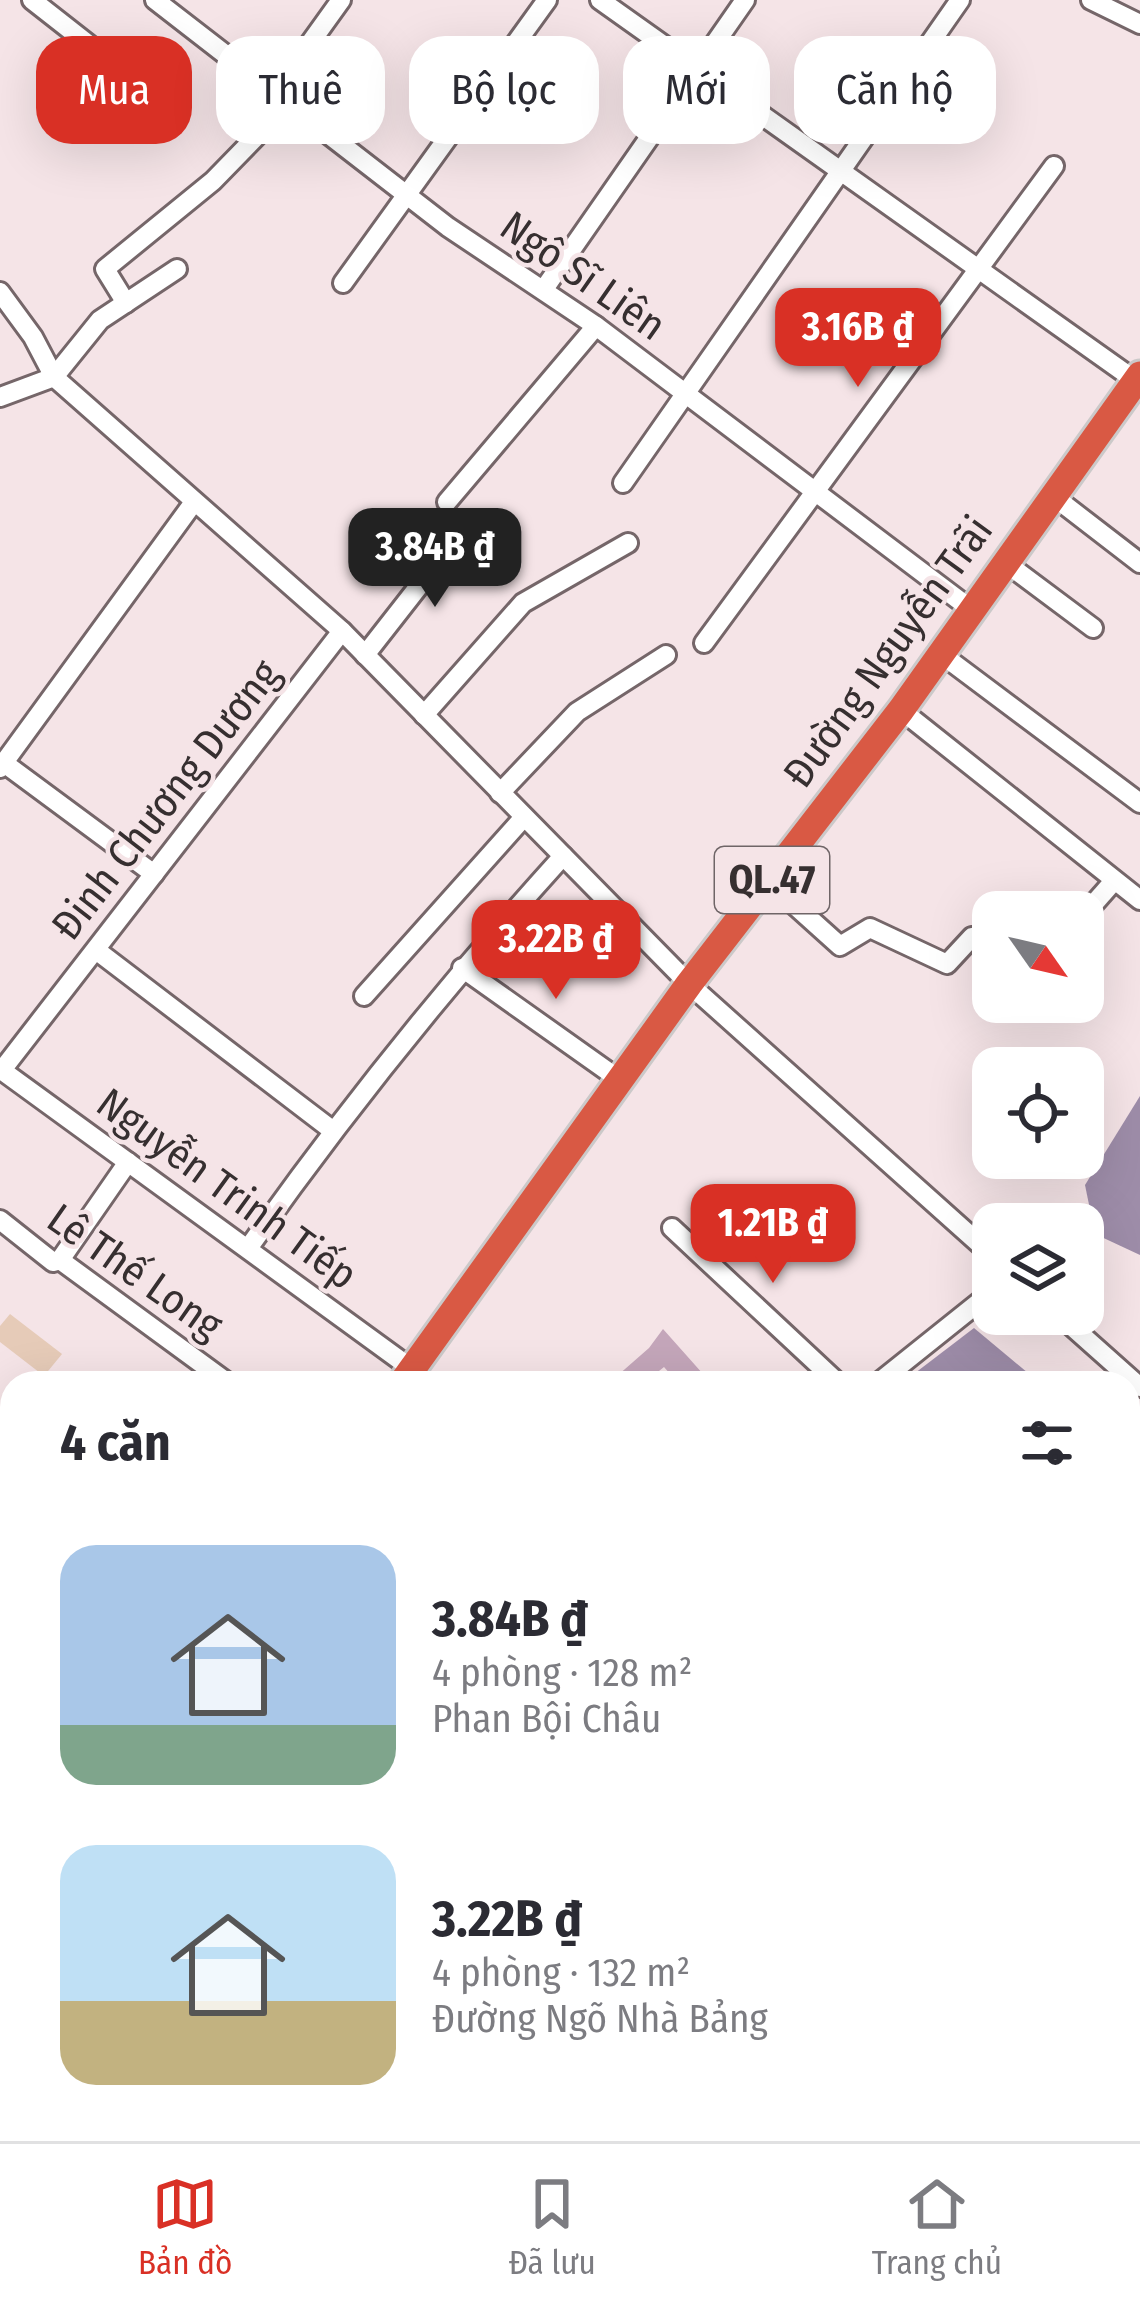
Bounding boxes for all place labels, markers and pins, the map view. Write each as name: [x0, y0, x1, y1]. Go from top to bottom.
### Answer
pin: 3.16B ₫: [747, 288, 969, 390]
pin: 3.84B ₫: [324, 508, 546, 610]
pin: 3.22B ₫: [445, 900, 667, 1002]
pin: 1.21B ₫: [662, 1184, 884, 1286]

